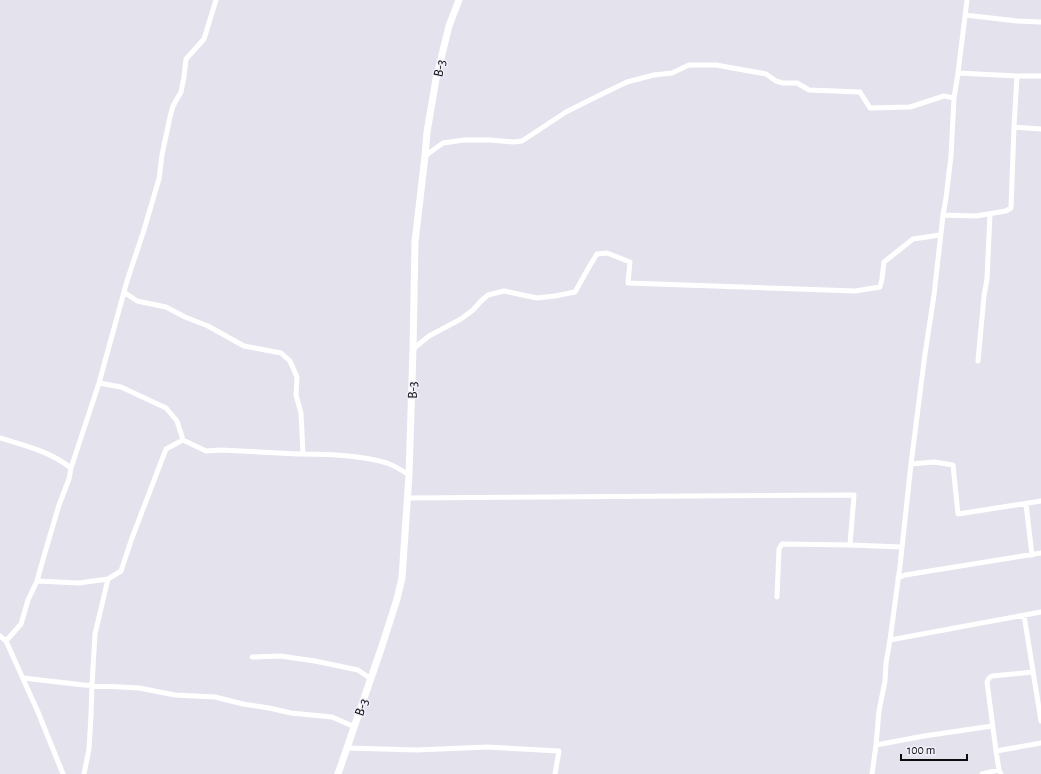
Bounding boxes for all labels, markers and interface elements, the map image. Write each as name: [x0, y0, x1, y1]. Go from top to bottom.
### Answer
street label: B-3: [431, 58, 449, 78]
street label: B-3: [406, 381, 420, 399]
street label: B-3: [352, 697, 372, 718]
scale bar: [901, 736, 967, 762]
text: 100 m: [907, 744, 935, 756]

